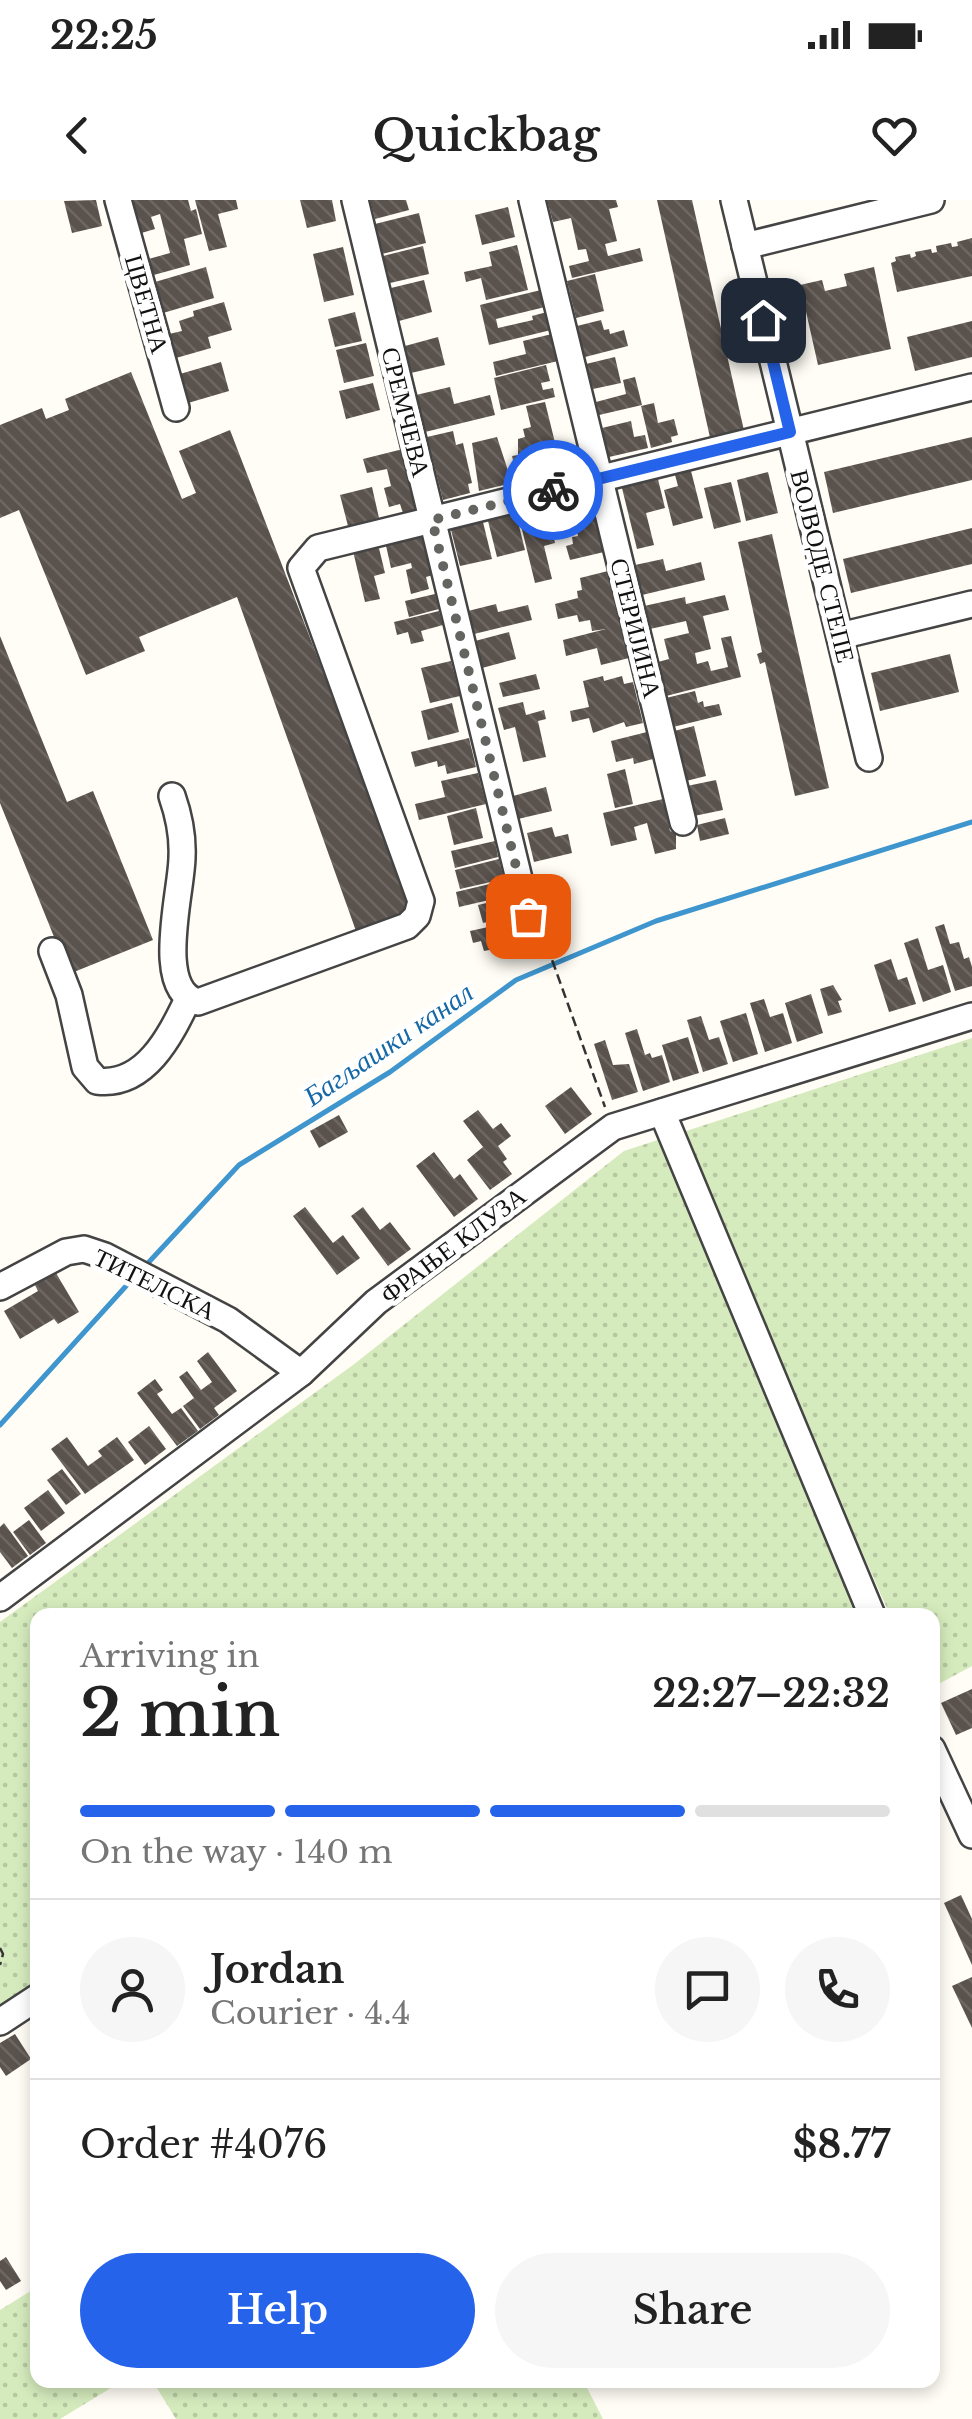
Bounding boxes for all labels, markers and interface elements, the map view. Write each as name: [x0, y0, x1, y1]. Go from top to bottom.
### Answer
text: 22:25: [50, 12, 158, 59]
text: Quickbag: [372, 107, 600, 163]
icon: back: [50, 108, 105, 163]
icon: heart: [867, 108, 922, 163]
street label: ЦВЕТНА: [118, 251, 175, 357]
pin: [721, 278, 806, 363]
icon: home: [736, 293, 791, 348]
street label: СРЕМЧЕВА: [374, 344, 437, 480]
courier: [503, 440, 603, 540]
icon: bike: [526, 463, 581, 518]
street label: ВОЈВОДЕ СТЕПЕ: [784, 466, 862, 666]
street label: СТЕРИЈИНА: [603, 555, 668, 701]
pin: [486, 874, 571, 959]
icon: bag: [501, 889, 556, 944]
water label: Багљашки канал: [296, 975, 480, 1115]
street label: ФРАЊЕ КЛУЗА: [374, 1181, 532, 1310]
street label: ТИТЕЛСКА: [89, 1242, 221, 1327]
text: Arriving in: [80, 1636, 259, 1676]
text: 22:27–22:32: [652, 1670, 890, 1717]
text: 2 min: [80, 1673, 280, 1754]
text: On the way · 140 m: [80, 1832, 393, 1872]
button: person: [80, 1937, 185, 2042]
button: chat: [655, 1937, 760, 2042]
button: phone: [785, 1937, 890, 2042]
text: Jordan: [210, 1946, 344, 1993]
text: Courier · 4.4: [210, 1993, 410, 2033]
text: Order #4076: [80, 2121, 327, 2168]
text: $8.77: [793, 2121, 890, 2168]
button: Help: [80, 2253, 475, 2368]
button: Share: [495, 2253, 890, 2368]

